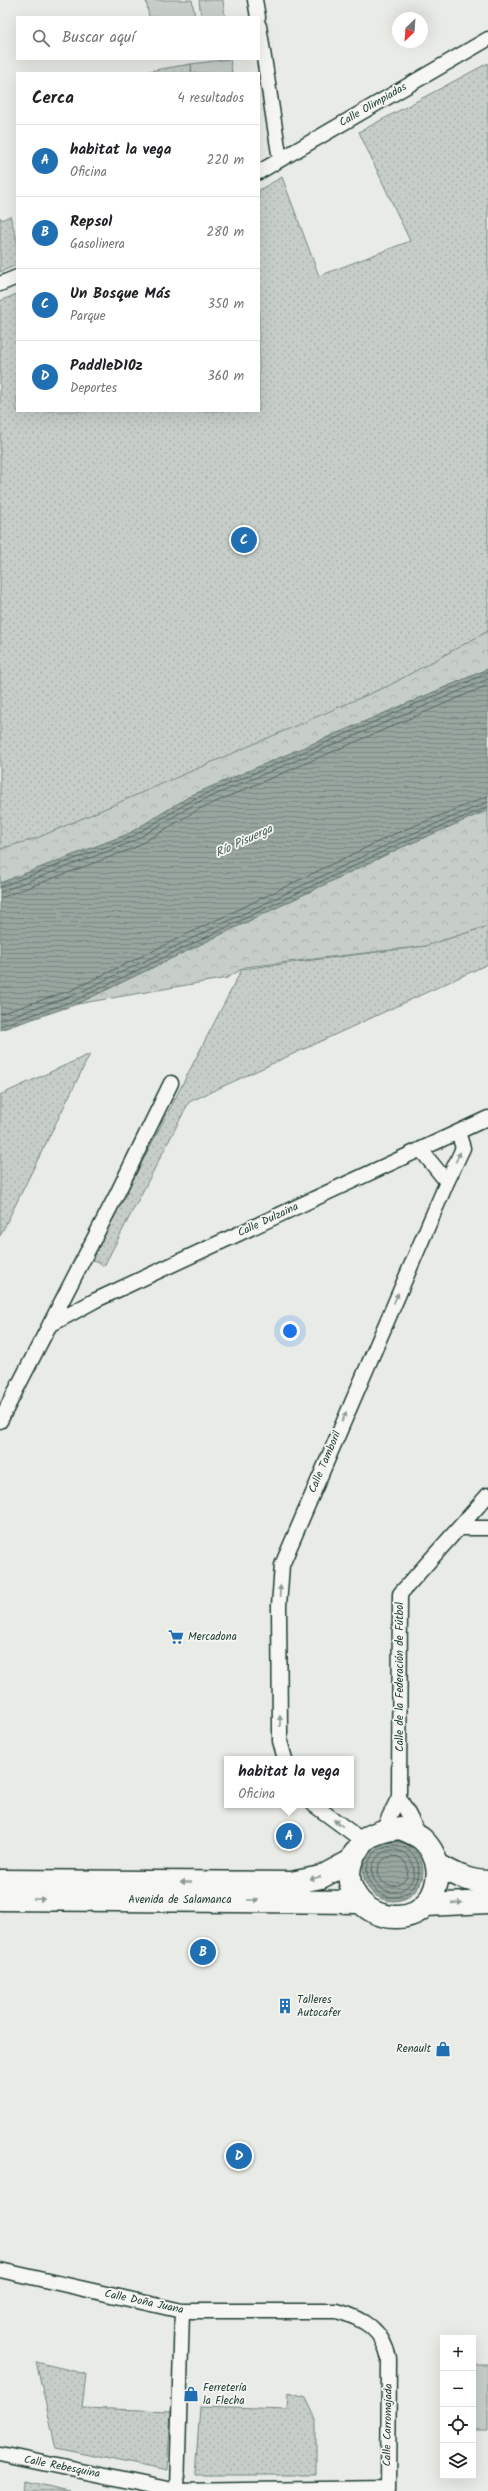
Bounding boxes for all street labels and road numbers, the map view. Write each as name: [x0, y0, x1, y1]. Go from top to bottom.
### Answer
street label: Calle Olimpiadas: [336, 78, 411, 132]
street label: Calle Dulzaina: [235, 1198, 301, 1242]
street label: Calle Tamboril: [304, 1428, 346, 1496]
street label: Calle de la Federación de Fútbol: [391, 1602, 409, 1752]
street label: Avenida de Salamanca: [128, 1891, 232, 1909]
street label: Calle Doña Juana: [103, 2285, 185, 2319]
street label: Calle Carromajada: [378, 2383, 398, 2467]
street label: Calle Rebesquina: [22, 2451, 102, 2483]

